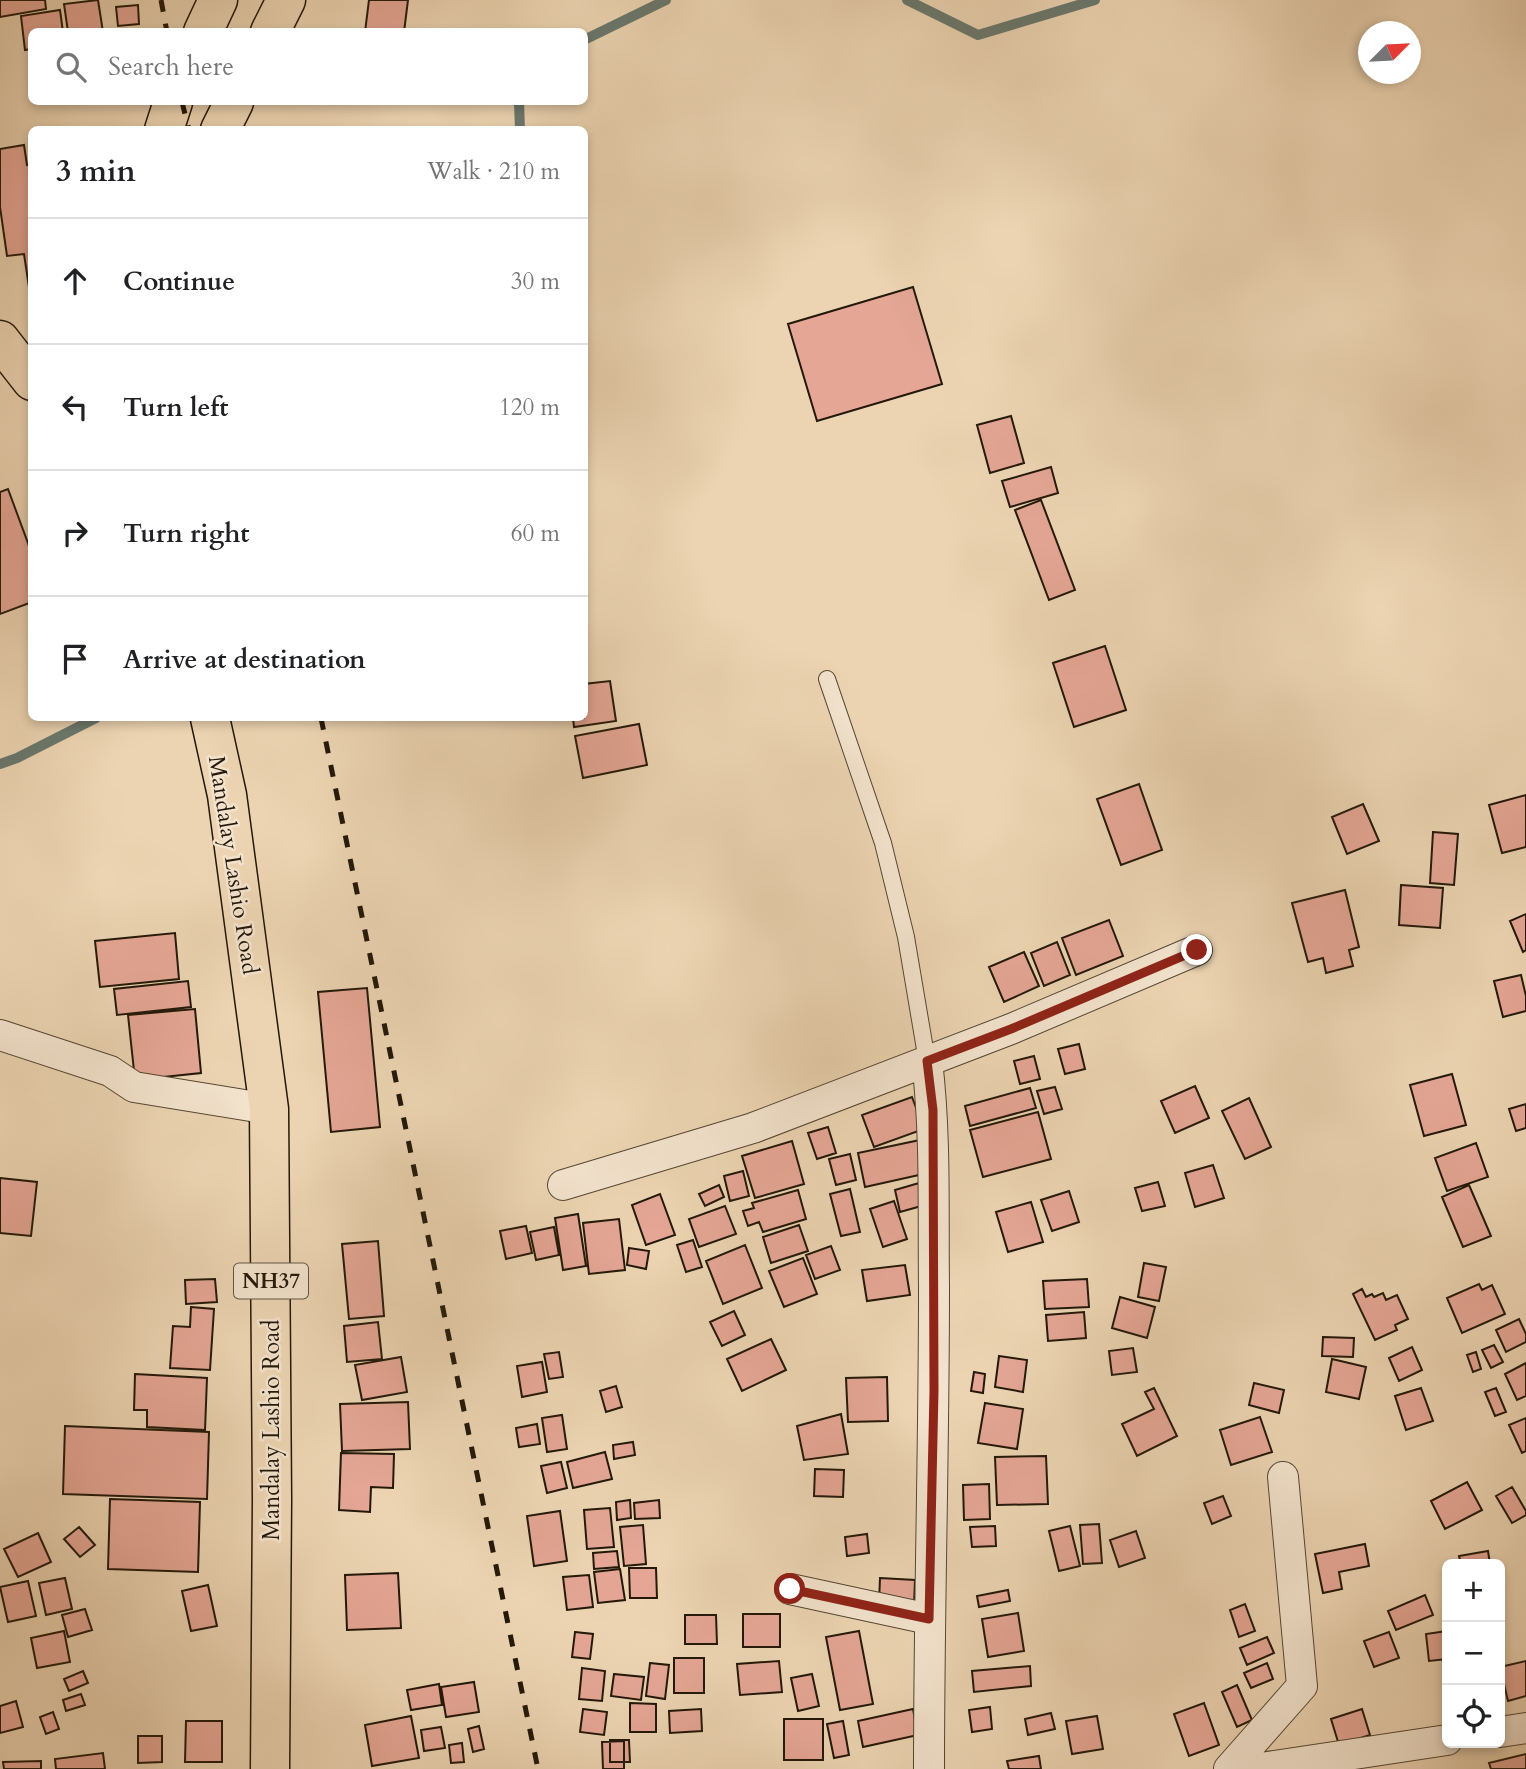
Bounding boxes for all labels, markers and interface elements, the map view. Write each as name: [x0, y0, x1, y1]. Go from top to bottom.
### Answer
north arrow: [1358, 21, 1421, 84]
search box: [28, 28, 588, 105]
icon: search: [52, 48, 90, 86]
text: Search here: [108, 49, 234, 84]
text: 3 min: [56, 151, 136, 192]
text: Walk · 210 m: [427, 156, 560, 187]
icon: ahead: [56, 262, 94, 300]
text: Continue: [123, 264, 235, 299]
text: 30 m: [511, 266, 560, 297]
icon: left: [56, 388, 94, 426]
text: Turn left: [123, 390, 228, 425]
text: 120 m: [499, 392, 560, 423]
icon: right: [56, 514, 94, 552]
text: Turn right: [123, 516, 250, 551]
text: 60 m: [511, 518, 560, 549]
icon: arrive: [56, 640, 94, 678]
text: Arrive at destination: [123, 642, 366, 677]
street label: Mandalay Lashio Road: [201, 754, 266, 977]
route end: [1181, 934, 1212, 965]
road number: NH37: [234, 1264, 308, 1298]
street label: Mandalay Lashio Road: [256, 1319, 287, 1540]
map controls: [1442, 1559, 1505, 1748]
button: +: [1442, 1559, 1505, 1622]
route start: [774, 1573, 805, 1604]
button: −: [1442, 1622, 1505, 1685]
button: locate: [1442, 1685, 1505, 1748]

